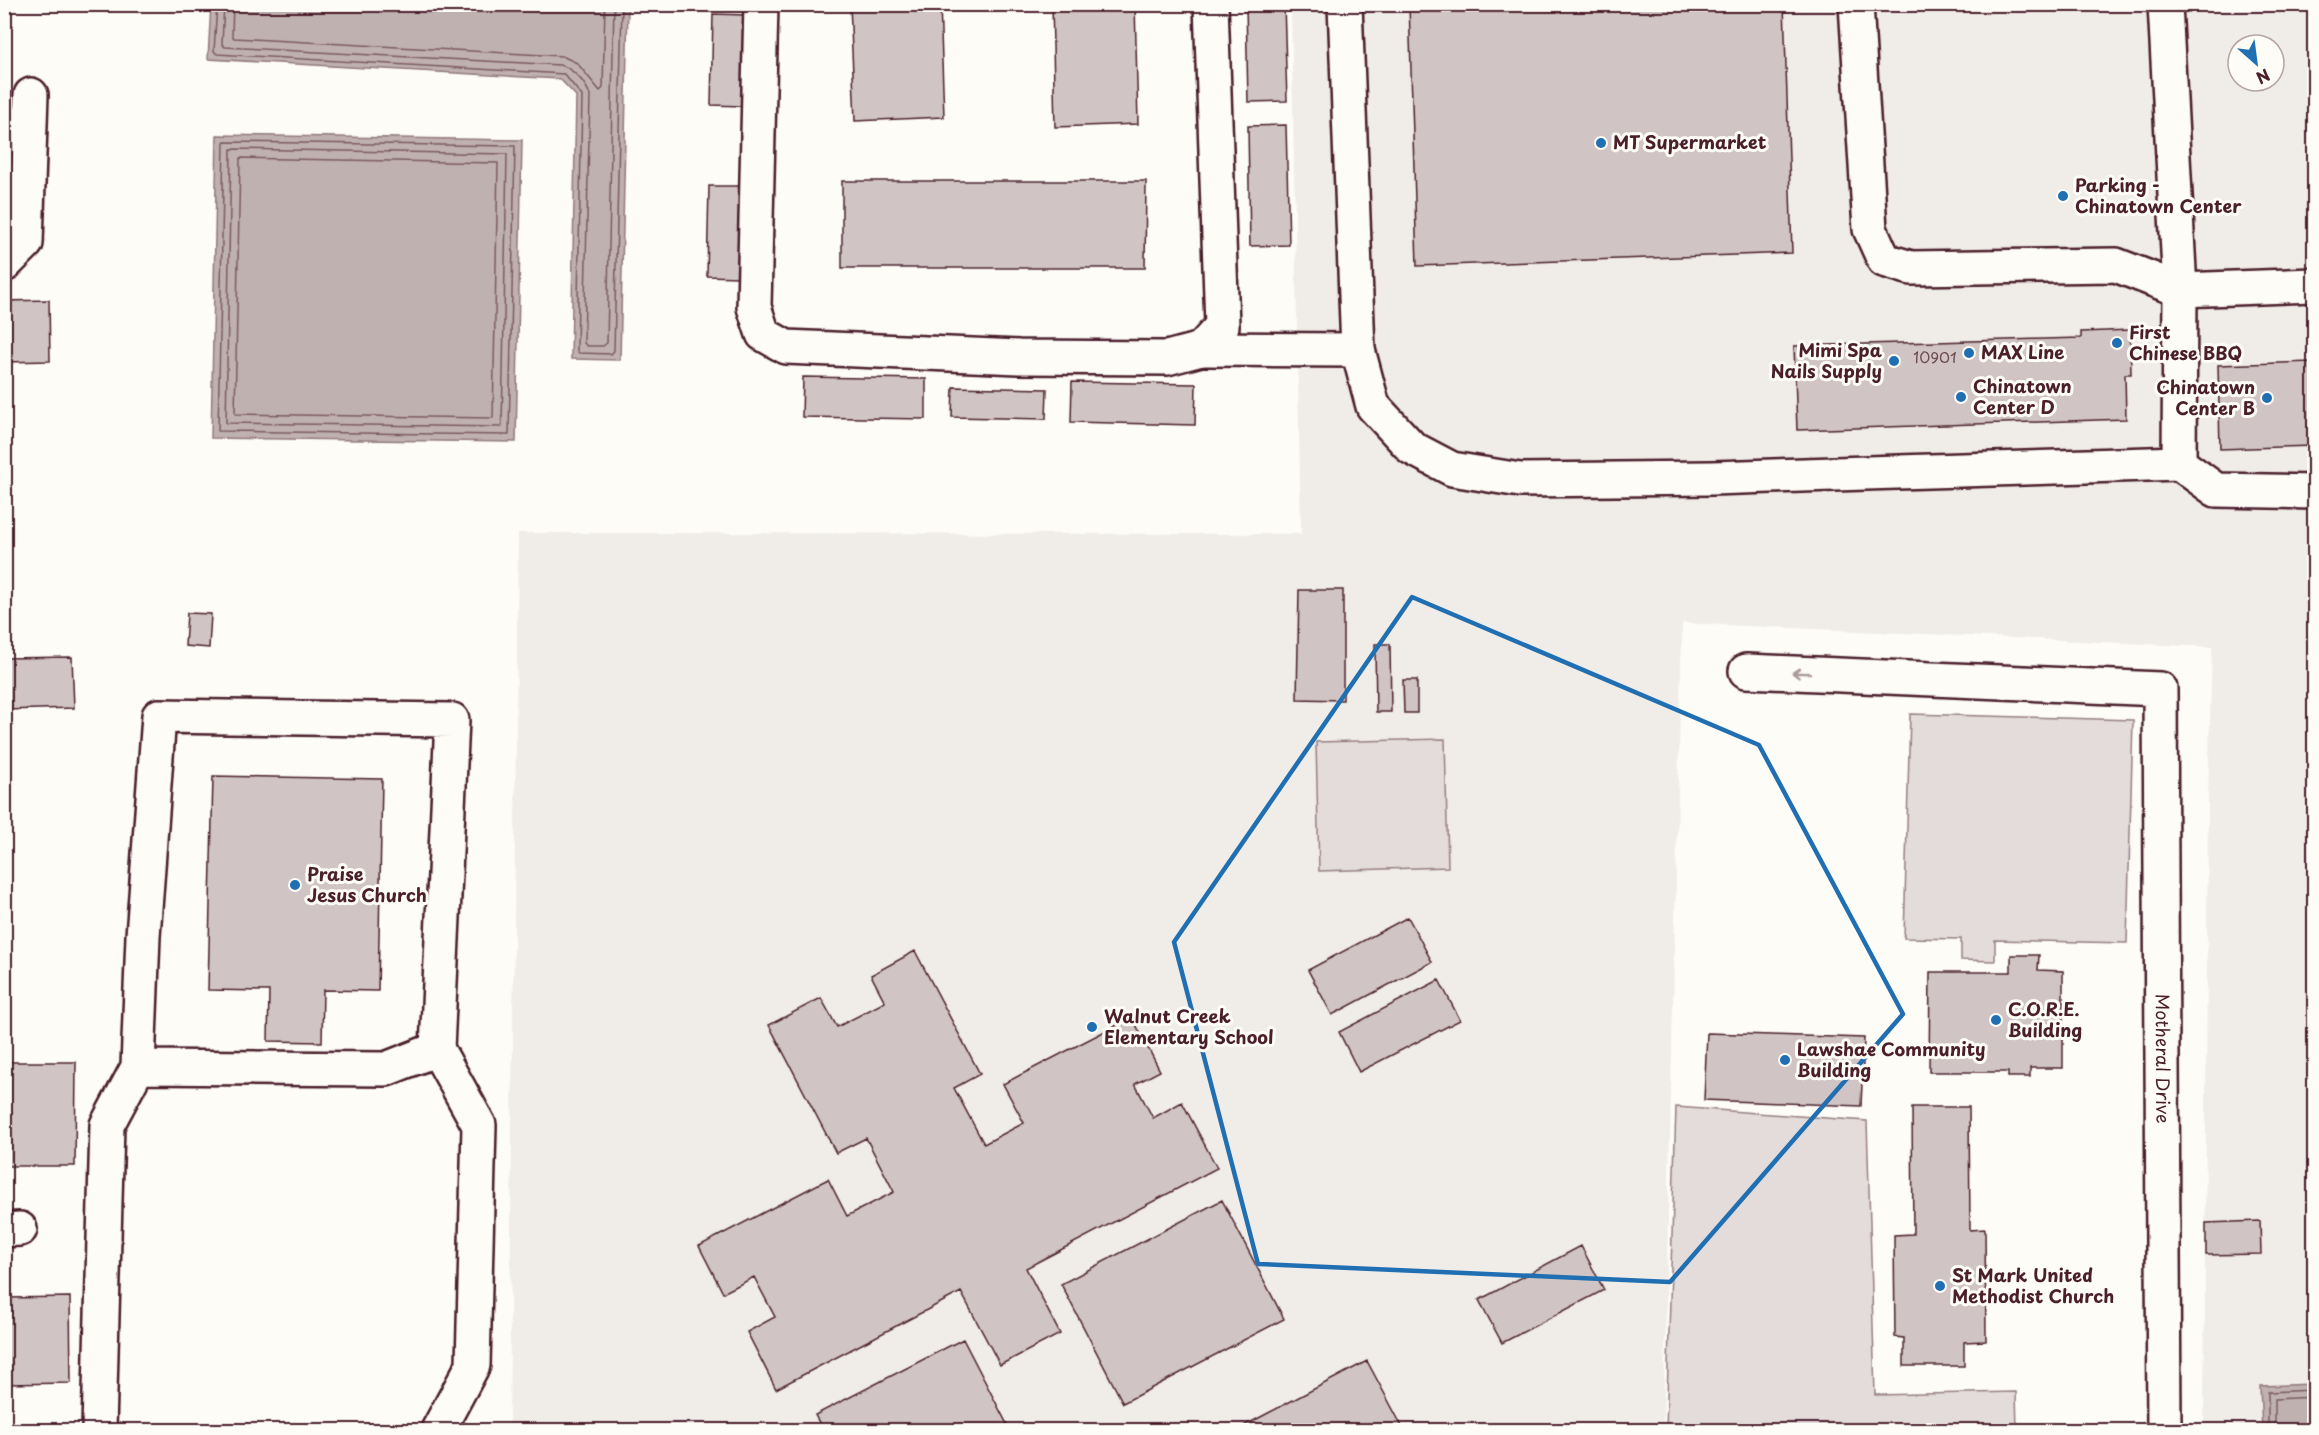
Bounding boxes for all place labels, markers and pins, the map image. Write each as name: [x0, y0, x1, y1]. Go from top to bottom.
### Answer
place label: MT Supermarket: [1613, 128, 1767, 155]
marker: MT Supermarket: [1594, 136, 1608, 150]
place label: Parking - Chinatown Center: [2075, 171, 2242, 219]
marker: Parking - Chinatown Center: [2056, 189, 2070, 203]
place label: First Chinese BBQ: [2129, 318, 2242, 366]
place label: Mimi Spa Nails Supply: [1771, 336, 1883, 384]
marker: First Chinese BBQ: [2110, 336, 2124, 350]
place label: MAX Line: [1981, 338, 2064, 365]
marker: MAX Line: [1962, 346, 1976, 360]
marker: Mimi Spa Nails Supply: [1887, 354, 1901, 368]
place label: Chinatown Center D: [1973, 372, 2072, 420]
place label: Chinatown Center B: [2156, 373, 2255, 421]
marker: Chinatown Center D: [1954, 390, 1968, 404]
marker: Chinatown Center B: [2260, 391, 2274, 405]
place label: Praise Jesus Church: [307, 860, 427, 908]
marker: Praise Jesus Church: [288, 878, 302, 892]
place label: C.O.R.E. Building: [2008, 995, 2082, 1043]
place label: Walnut Creek Elementary School: [1104, 1002, 1274, 1050]
marker: C.O.R.E. Building: [1989, 1013, 2003, 1027]
marker: Walnut Creek Elementary School: [1085, 1020, 1099, 1034]
place label: Lawshae Community Building: [1797, 1035, 1986, 1083]
marker: Lawshae Community Building: [1778, 1053, 1792, 1067]
place label: St Mark United Methodist Church: [1952, 1261, 2114, 1309]
marker: St Mark United Methodist Church: [1933, 1279, 1947, 1293]

